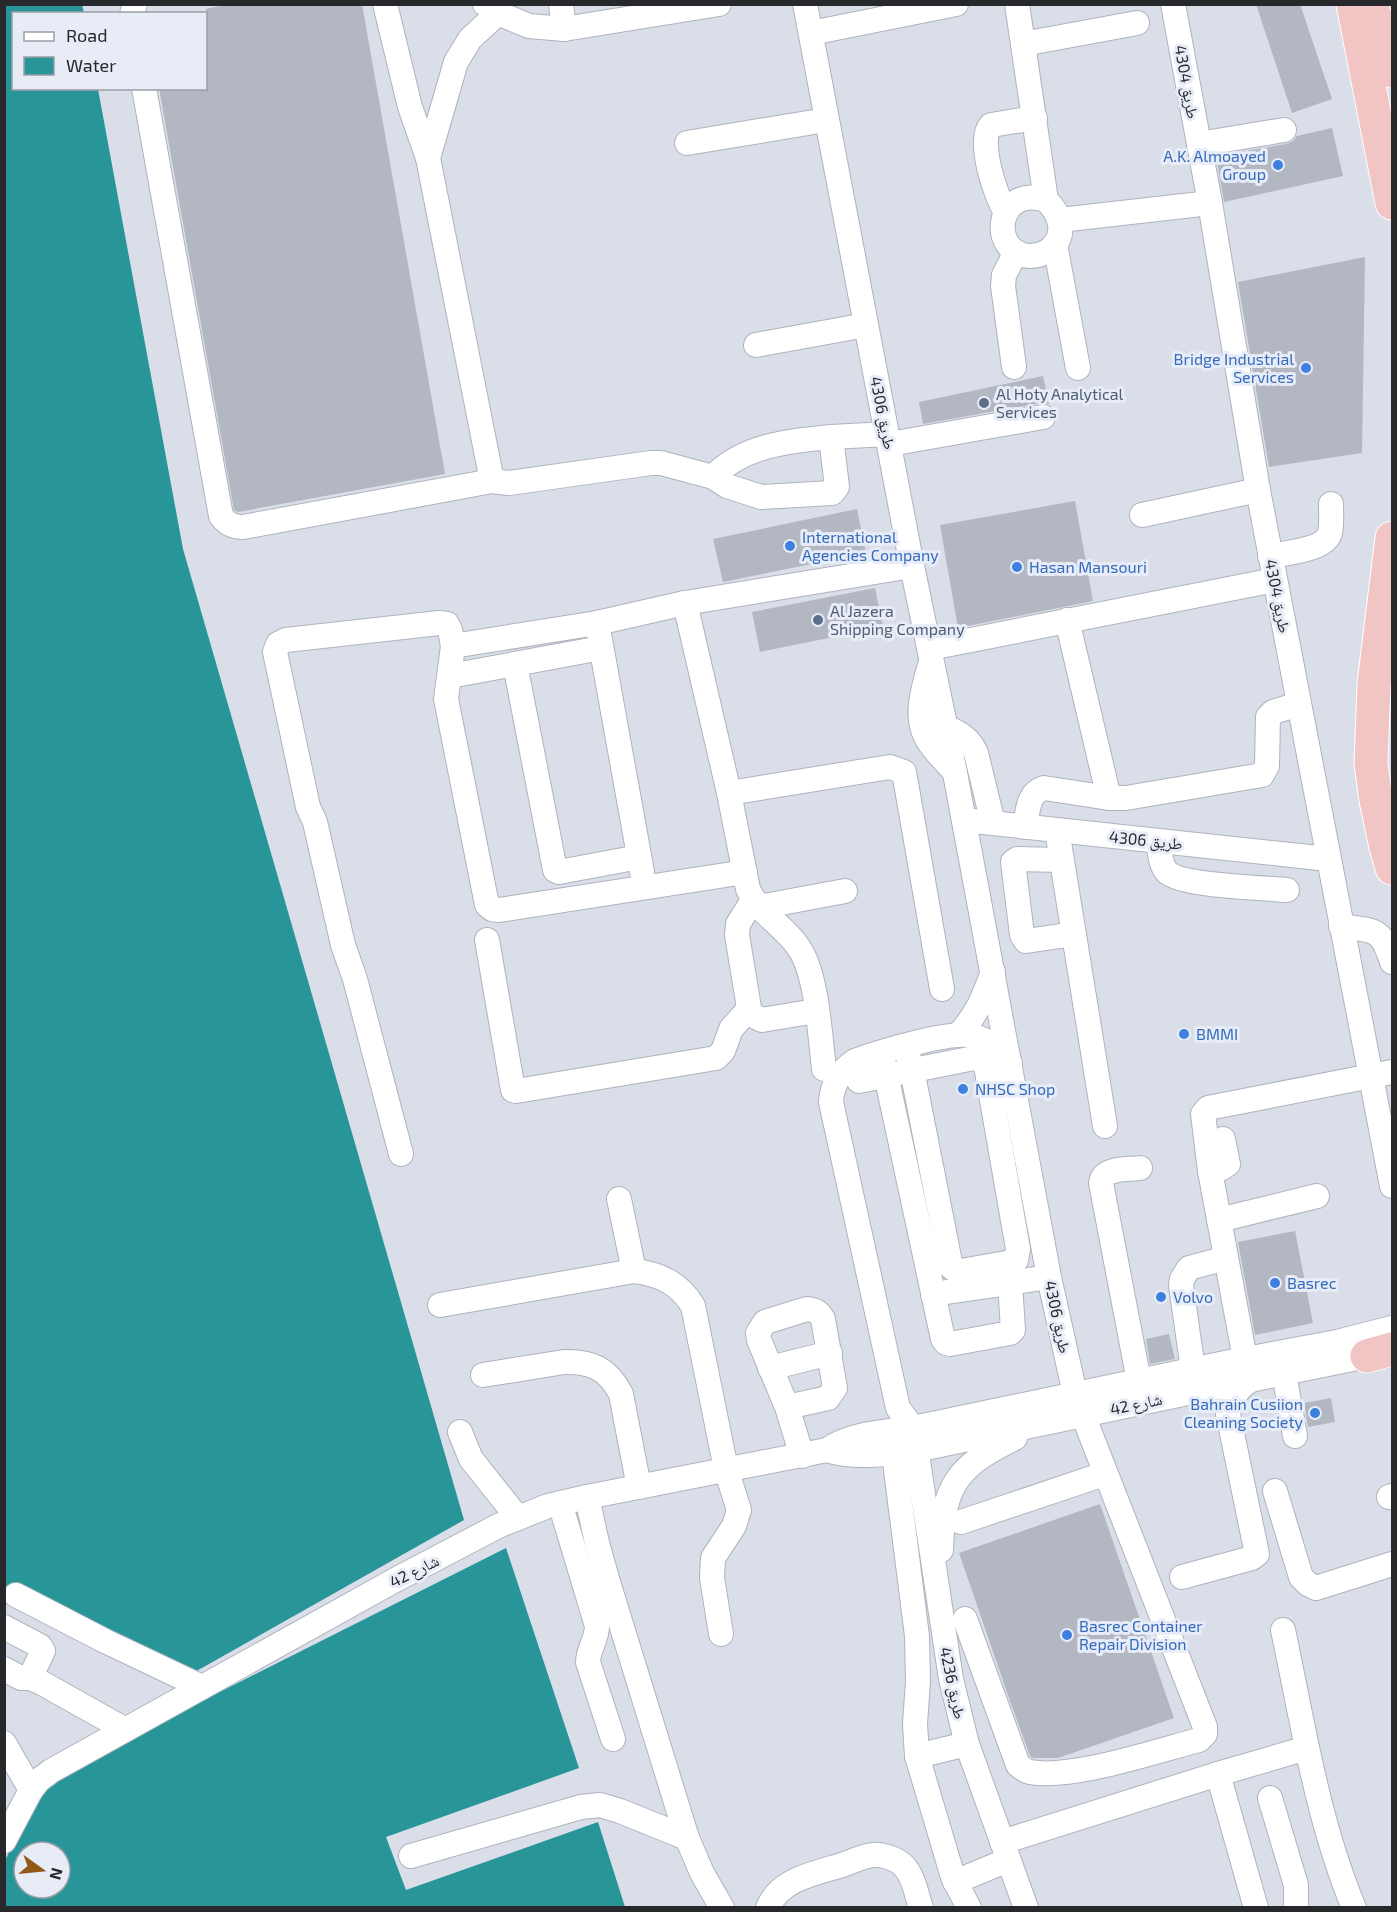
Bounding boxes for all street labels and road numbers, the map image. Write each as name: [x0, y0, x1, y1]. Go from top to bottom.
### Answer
street label: طريق 4304: [1170, 44, 1203, 121]
street label: طريق 4306: [865, 375, 900, 451]
street label: طريق 4304: [1260, 557, 1295, 635]
street label: طريق 4306: [1108, 826, 1184, 855]
street label: طريق 4306: [1040, 1279, 1075, 1355]
street label: شارع 42: [1108, 1389, 1164, 1420]
street label: شارع 42: [386, 1550, 443, 1593]
street label: طريق 4236: [935, 1645, 970, 1721]

